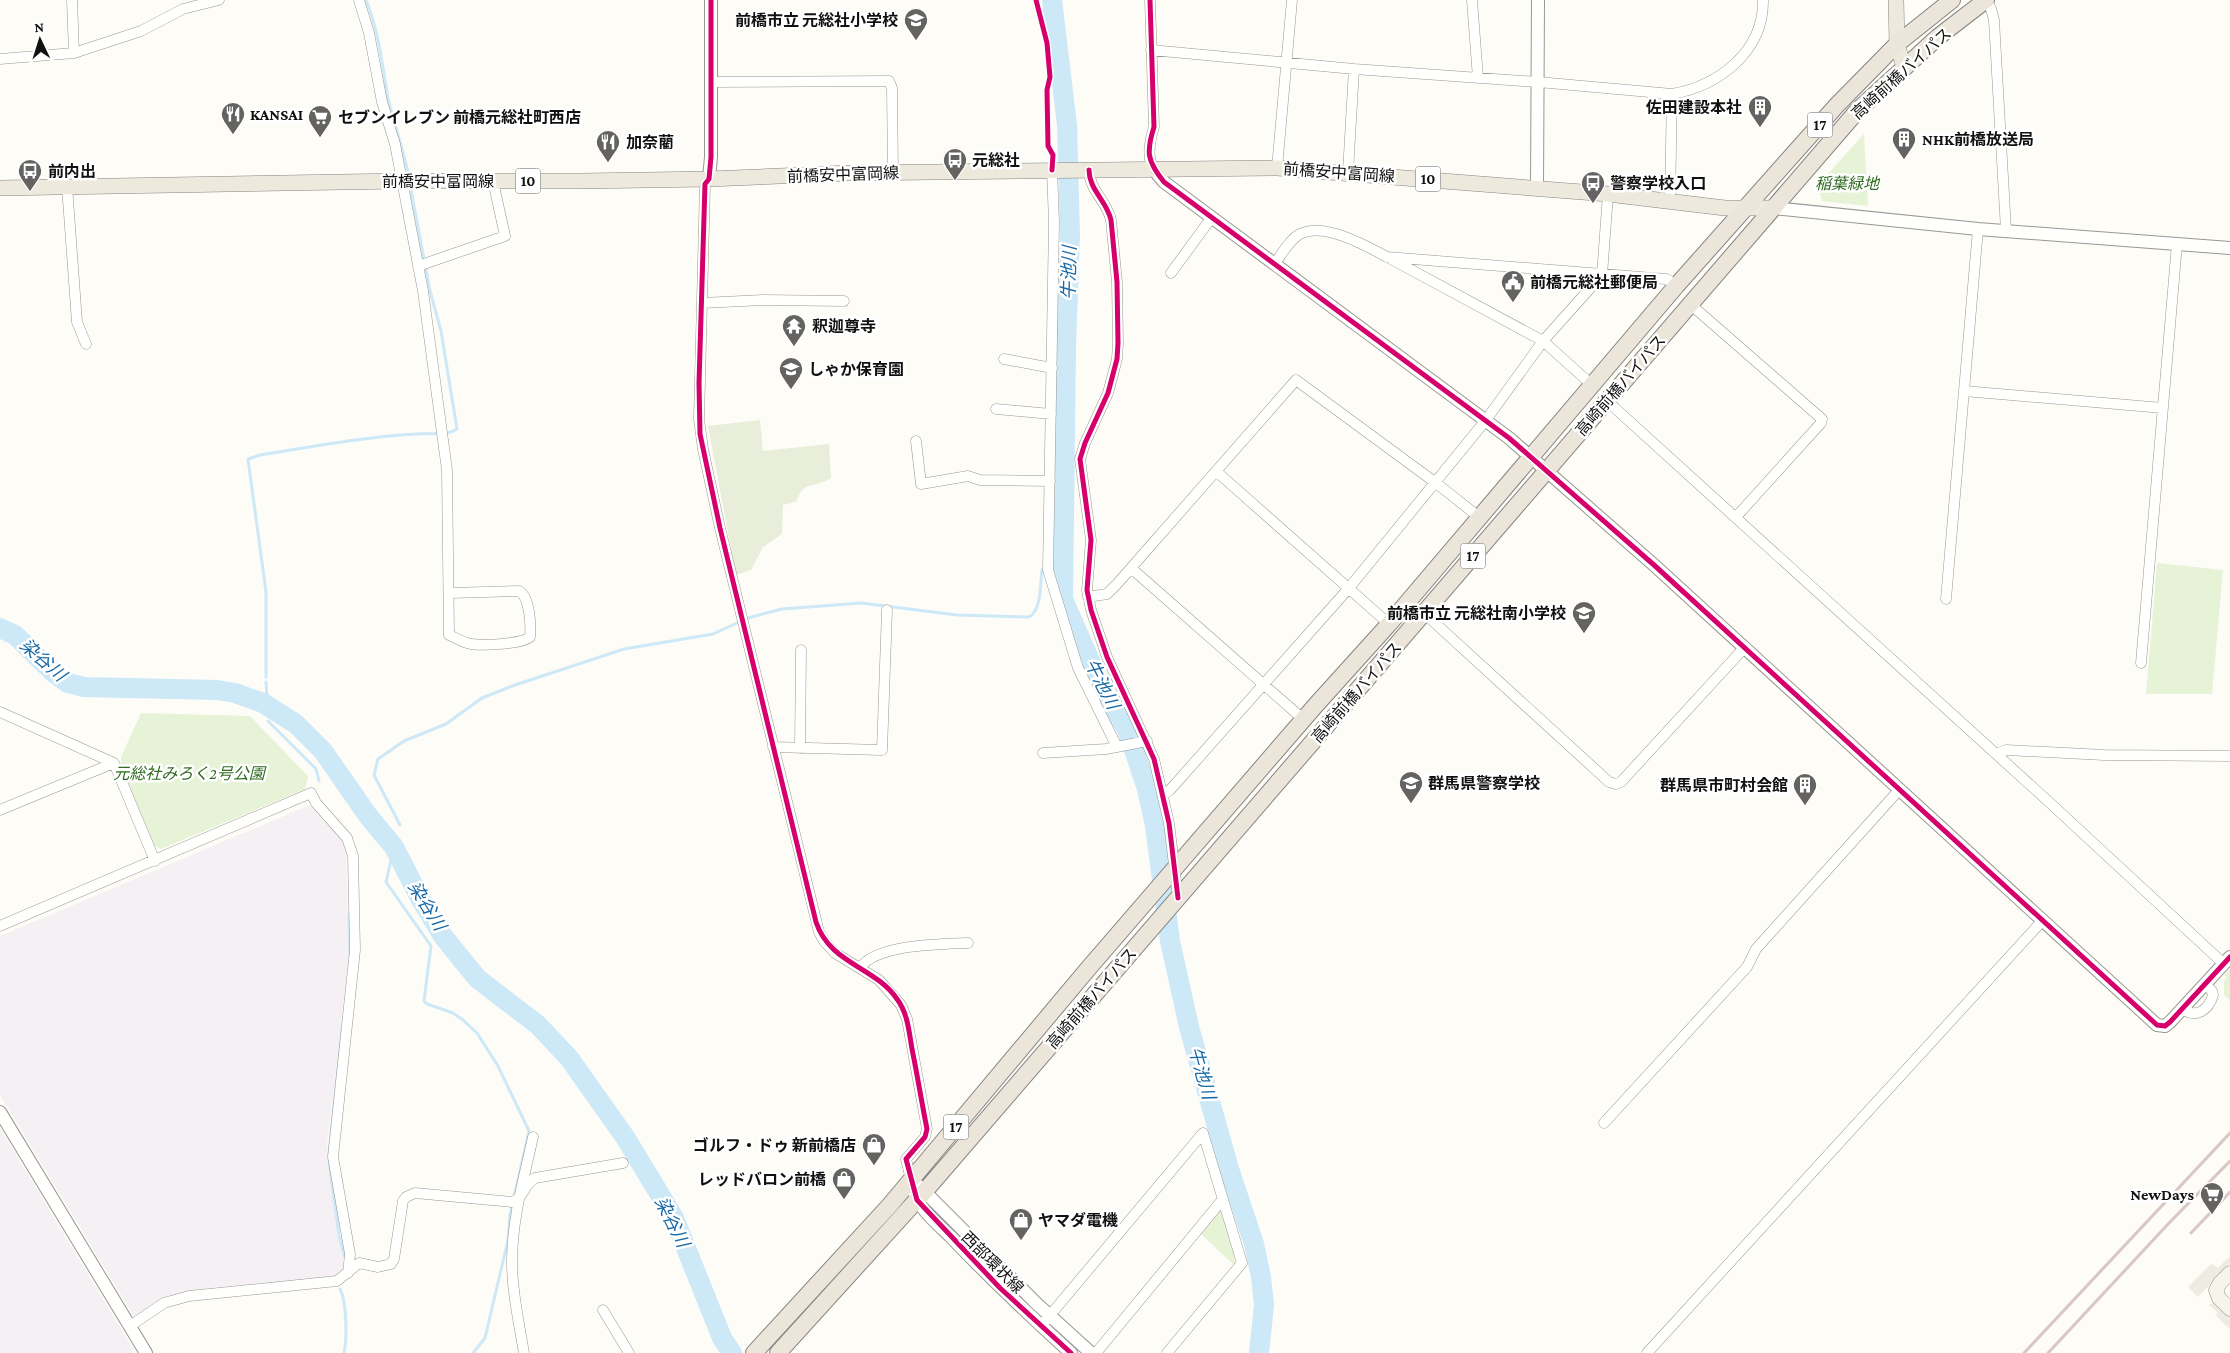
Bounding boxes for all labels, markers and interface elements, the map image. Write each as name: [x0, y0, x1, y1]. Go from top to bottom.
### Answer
school or university icon: 前橋市立 元総社小学校: [903, 7, 929, 41]
place label: 前橋市立 元総社小学校: [735, 11, 898, 29]
north arrow: [15, 15, 65, 65]
text: N: [34, 19, 45, 35]
street label: 高崎前橋バイパス: [1848, 24, 1954, 122]
building icon: 佐田建設本社: [1747, 94, 1773, 128]
place label: 佐田建設本社: [1645, 98, 1742, 116]
restaurant icon: KANSAI: [220, 101, 246, 135]
supermarket icon: セブンイレブン 前橋元総社町西店: [307, 104, 333, 138]
place label: KANSAI: [250, 106, 303, 123]
place label: セブンイレブン 前橋元総社町西店: [338, 108, 581, 126]
road number: 17: [1808, 112, 1832, 138]
building icon: NHK前橋放送局: [1891, 126, 1917, 160]
restaurant icon: 加奈藺: [595, 129, 621, 163]
place label: NHK前橋放送局: [1922, 131, 2034, 148]
place label: 加奈藺: [626, 134, 674, 151]
bus stop icon: 元総社: [942, 147, 968, 181]
place label: 元総社: [972, 151, 1020, 169]
bus stop icon: 前内出: [17, 158, 43, 192]
street label: 前橋安中富岡線: [1283, 160, 1395, 185]
place label: 前内出: [48, 163, 96, 180]
street label: 前橋安中富岡線: [787, 164, 899, 185]
road number: 10: [1416, 166, 1440, 192]
road number: 10: [516, 168, 540, 194]
bus stop icon: 警察学校入口: [1580, 170, 1606, 204]
street label: 前橋安中富岡線: [382, 173, 494, 190]
place label: 警察学校入口: [1610, 175, 1706, 192]
park label: 稲葉緑地: [1815, 175, 1881, 192]
water label: 牛池川: [1059, 244, 1080, 300]
public building icon: 前橋元総社郵便局: [1500, 269, 1526, 303]
place label: 前橋元総社郵便局: [1530, 273, 1658, 291]
temple icon: 釈迦尊寺: [781, 313, 807, 347]
place label: 釈迦尊寺: [812, 317, 876, 335]
street label: 高崎前橋バイパス: [1572, 332, 1669, 439]
school or university icon: しゃか保育園: [778, 356, 804, 390]
place label: しゃか保育園: [808, 361, 904, 378]
road number: 17: [1460, 544, 1486, 568]
school or university icon: 前橋市立 元総社南小学校: [1571, 600, 1597, 634]
place label: 前橋市立 元総社南小学校: [1387, 604, 1566, 622]
water label: 染谷川: [16, 635, 71, 687]
street label: 高崎前橋バイパス: [1308, 639, 1405, 746]
water label: 牛池川: [1081, 655, 1124, 714]
park label: 元総社みろく2号公園: [113, 765, 267, 782]
school or university icon: 群馬県警察学校: [1398, 770, 1424, 804]
building icon: 群馬県市町村会館: [1792, 772, 1818, 806]
place label: 群馬県警察学校: [1428, 775, 1540, 792]
place label: 群馬県市町村会館: [1660, 776, 1788, 794]
water label: 染谷川: [404, 878, 451, 936]
street label: 高崎前橋バイパス: [1043, 945, 1140, 1052]
water label: 牛池川: [1185, 1044, 1220, 1104]
road number: 17: [944, 1114, 968, 1140]
shop icon: ゴルフ・ドゥ 新前橋店: [861, 1132, 887, 1166]
place label: ゴルフ・ドゥ 新前橋店: [693, 1136, 856, 1154]
shop icon: レッドバロン前橋: [831, 1166, 857, 1200]
place label: レッドバロン前橋: [698, 1171, 826, 1188]
supermarket icon: NewDays: [2199, 1181, 2225, 1215]
place label: NewDays: [2130, 1186, 2194, 1203]
water label: 染谷川: [651, 1193, 694, 1252]
shop icon: ヤマダ電機: [1008, 1207, 1034, 1241]
place label: ヤマダ電機: [1038, 1211, 1118, 1229]
street label: 西部環状線: [958, 1228, 1027, 1297]

